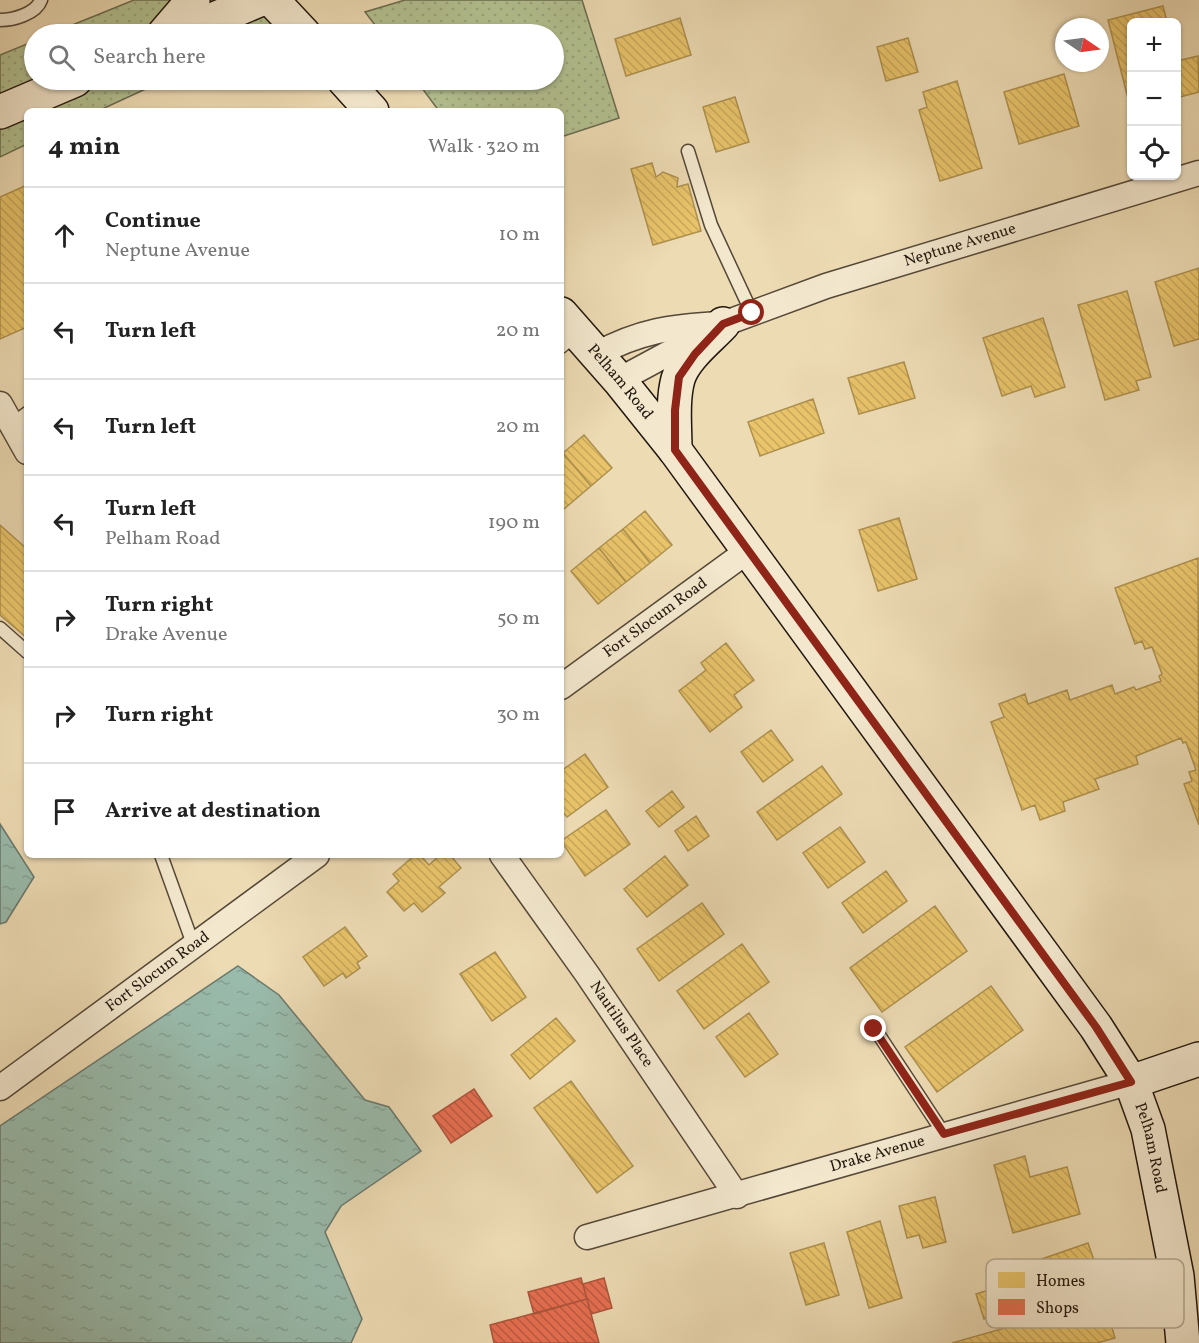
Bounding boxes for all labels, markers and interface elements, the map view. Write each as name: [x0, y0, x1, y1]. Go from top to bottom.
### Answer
north arrow: [1055, 18, 1109, 72]
map controls: [1127, 18, 1181, 180]
button: +: [1127, 18, 1181, 72]
search box: [24, 24, 564, 90]
icon: search: [45, 41, 78, 74]
text: Search here: [93, 42, 206, 73]
button: −: [1127, 72, 1181, 126]
button: locate: [1127, 126, 1181, 180]
text: 4 min: [48, 129, 120, 165]
text: Walk · 320 m: [428, 133, 540, 161]
text: Continue: [105, 206, 201, 237]
street label: Neptune Avenue: [901, 218, 1019, 273]
icon: ahead: [48, 219, 81, 252]
text: 10 m: [499, 221, 540, 249]
text: Neptune Avenue: [105, 237, 250, 265]
route start: [738, 299, 764, 325]
icon: left: [48, 315, 81, 348]
text: Turn left: [105, 316, 196, 347]
text: 20 m: [496, 317, 540, 345]
street label: Pelham Road: [582, 340, 658, 425]
icon: left: [48, 411, 81, 444]
text: Turn left: [105, 412, 196, 443]
text: 20 m: [496, 413, 540, 441]
text: Turn left: [105, 494, 196, 525]
icon: left: [48, 507, 81, 540]
text: 190 m: [488, 509, 540, 537]
text: Pelham Road: [105, 525, 220, 553]
street label: Fort Slocum Road: [599, 573, 712, 664]
text: Turn right: [105, 590, 213, 621]
icon: right: [48, 603, 81, 636]
text: 50 m: [497, 605, 540, 633]
text: Drake Avenue: [105, 621, 227, 649]
icon: right: [48, 699, 81, 732]
text: Turn right: [105, 700, 213, 731]
text: 30 m: [496, 701, 540, 729]
icon: arrive: [48, 795, 81, 828]
text: Arrive at destination: [105, 796, 321, 827]
street label: Fort Slocum Road: [101, 926, 214, 1018]
street label: Nautilus Place: [584, 977, 658, 1072]
route end: [860, 1015, 886, 1041]
street label: Pelham Road: [1128, 1100, 1171, 1195]
street label: Drake Avenue: [827, 1130, 928, 1178]
legend: [986, 1259, 1184, 1328]
text: Homes: [1036, 1271, 1085, 1293]
text: Shops: [1036, 1298, 1079, 1320]

